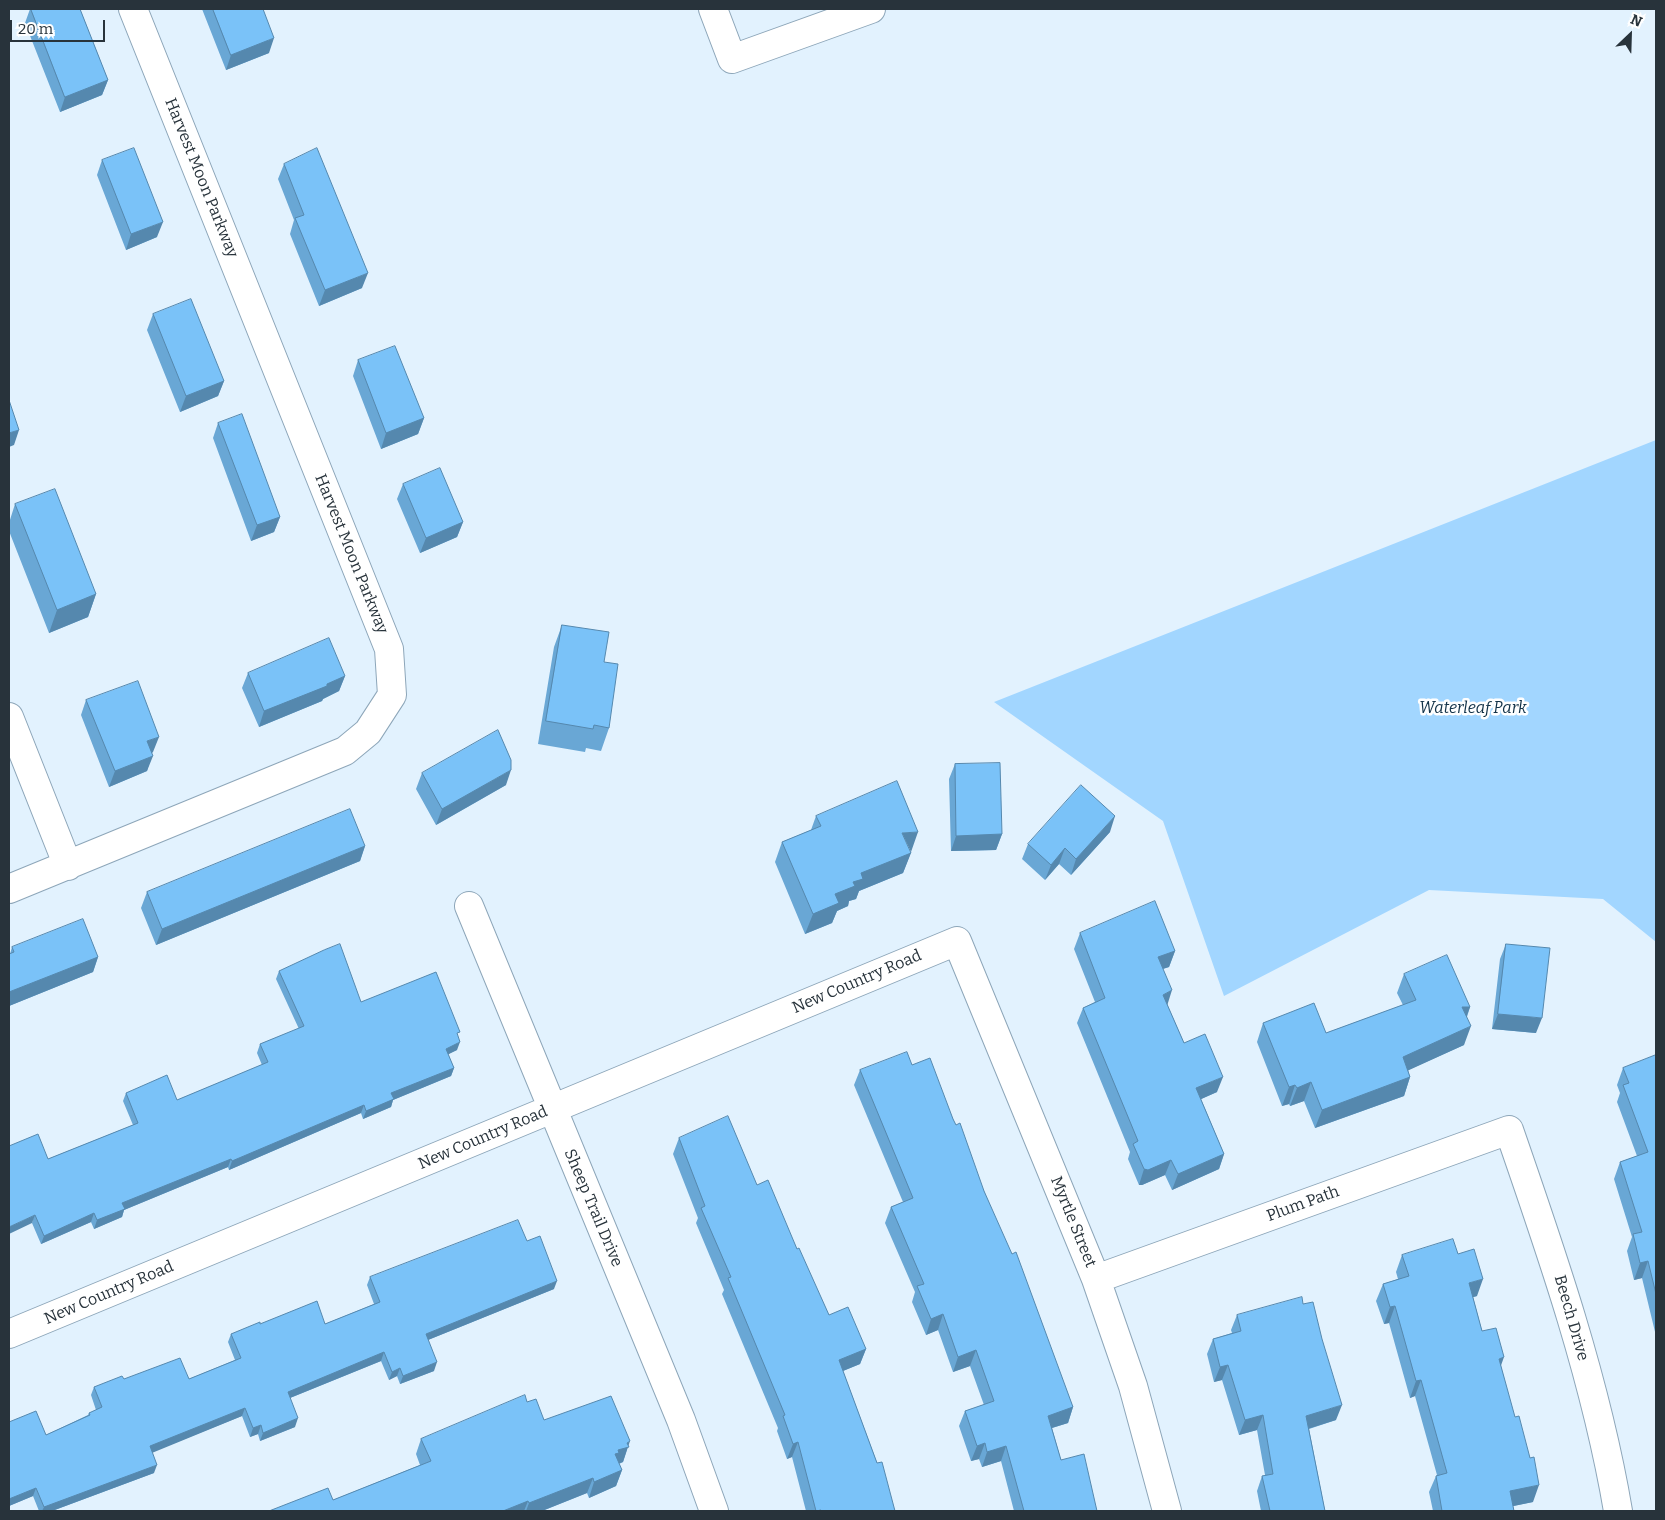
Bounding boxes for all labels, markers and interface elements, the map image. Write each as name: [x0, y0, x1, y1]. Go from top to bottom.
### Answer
scale bar: [12, 10, 108, 42]
north arrow: [1605, 10, 1655, 60]
text: N: [1628, 11, 1645, 31]
text: 20 m: [18, 20, 53, 38]
street label: Harvest Moon Parkway: [160, 95, 242, 261]
street label: Harvest Moon Parkway: [310, 471, 392, 637]
park label: Waterleaf Park: [1419, 699, 1527, 719]
street label: New Country Road: [790, 946, 924, 1018]
street label: New Country Road: [416, 1102, 550, 1174]
street label: Sheep Trail Drive: [560, 1146, 626, 1270]
street label: Myrtle Street: [1046, 1174, 1100, 1270]
street label: Plum Path: [1264, 1182, 1342, 1226]
street label: New Country Road: [42, 1257, 176, 1329]
street label: Beech Drive: [1550, 1273, 1592, 1363]

